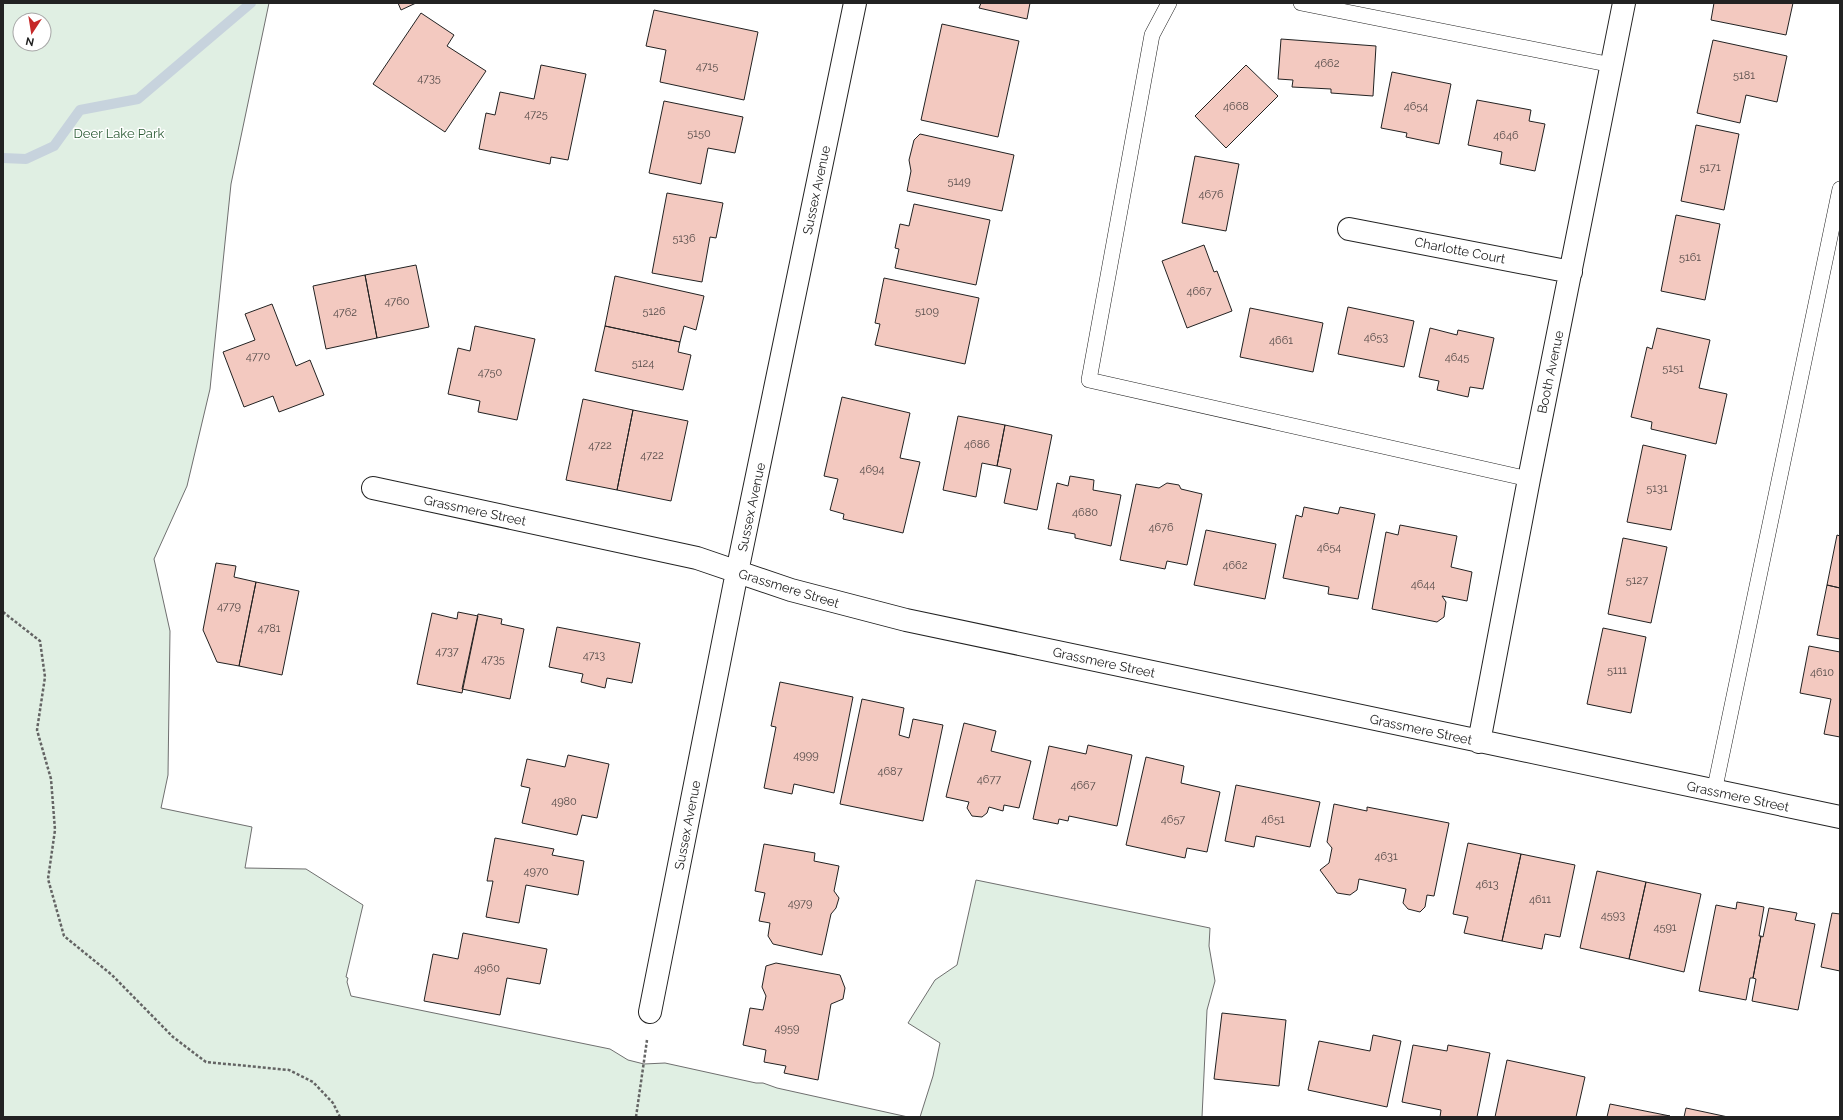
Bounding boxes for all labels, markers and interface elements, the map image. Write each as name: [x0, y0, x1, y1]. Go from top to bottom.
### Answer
north arrow: [12, 12, 52, 52]
text: N: [25, 34, 35, 49]
house number: 4662: [1314, 57, 1340, 70]
house number: 4715: [696, 60, 718, 73]
house number: 5181: [1733, 69, 1755, 82]
house number: 4735: [417, 72, 441, 85]
house number: 4668: [1223, 100, 1249, 113]
house number: 4654: [1404, 100, 1428, 113]
house number: 4725: [524, 108, 548, 121]
park label: Deer Lake Park: [74, 126, 165, 141]
house number: 5150: [687, 127, 711, 140]
house number: 4646: [1493, 129, 1519, 142]
street label: Sussex Avenue: [800, 144, 833, 236]
house number: 5171: [1699, 161, 1721, 174]
house number: 5149: [947, 175, 971, 188]
house number: 4676: [1198, 188, 1224, 201]
house number: 5136: [672, 232, 696, 245]
street label: Charlotte Court: [1413, 234, 1507, 267]
house number: 5161: [1679, 251, 1701, 264]
house number: 4667: [1186, 285, 1212, 298]
house number: 4760: [384, 295, 410, 308]
house number: 5126: [642, 305, 666, 318]
house number: 5109: [915, 305, 939, 318]
house number: 4762: [333, 306, 357, 319]
street label: Booth Avenue: [1534, 329, 1567, 415]
house number: 4653: [1364, 331, 1388, 344]
house number: 4661: [1269, 334, 1293, 347]
house number: 4770: [246, 350, 270, 363]
house number: 4645: [1445, 351, 1469, 364]
house number: 5124: [632, 357, 654, 370]
house number: 5151: [1662, 362, 1684, 375]
house number: 4750: [478, 366, 502, 379]
house number: 4686: [964, 438, 990, 451]
house number: 4722: [588, 439, 612, 452]
house number: 4722: [640, 449, 664, 462]
street label: Sussex Avenue: [735, 461, 768, 553]
house number: 4694: [859, 463, 885, 476]
house number: 5131: [1646, 482, 1668, 495]
street label: Grassmere Street: [422, 492, 528, 529]
house number: 4680: [1072, 506, 1098, 519]
house number: 4676: [1148, 521, 1174, 534]
house number: 4654: [1317, 541, 1341, 554]
house number: 4662: [1222, 559, 1248, 572]
street label: Grassmere Street: [737, 566, 842, 611]
house number: 5127: [1626, 574, 1648, 587]
house number: 4644: [1411, 578, 1435, 591]
house number: 4779: [217, 600, 241, 613]
house number: 4781: [257, 622, 281, 635]
street label: Grassmere Street: [1051, 644, 1157, 681]
house number: 4737: [435, 645, 459, 658]
house number: 4713: [583, 649, 605, 662]
house number: 4735: [481, 653, 505, 666]
house number: 5111: [1607, 664, 1627, 677]
house number: 4610: [1810, 666, 1834, 679]
street label: Grassmere Street: [1368, 711, 1474, 748]
house number: 4999: [793, 749, 819, 762]
house number: 4687: [877, 765, 903, 778]
house number: 4677: [977, 773, 1001, 786]
street label: Grassmere Street: [1685, 778, 1791, 815]
street label: Sussex Avenue: [671, 779, 704, 871]
house number: 4667: [1070, 779, 1096, 792]
house number: 4980: [551, 795, 577, 808]
house number: 4657: [1161, 813, 1185, 826]
house number: 4651: [1261, 813, 1285, 826]
house number: 4631: [1374, 850, 1398, 863]
house number: 4970: [524, 865, 549, 878]
house number: 4613: [1475, 878, 1499, 891]
house number: 4611: [1529, 893, 1551, 906]
house number: 4979: [788, 897, 812, 910]
house number: 4593: [1601, 909, 1625, 922]
house number: 4591: [1653, 921, 1677, 934]
house number: 4960: [474, 962, 500, 975]
house number: 4959: [775, 1022, 799, 1035]

